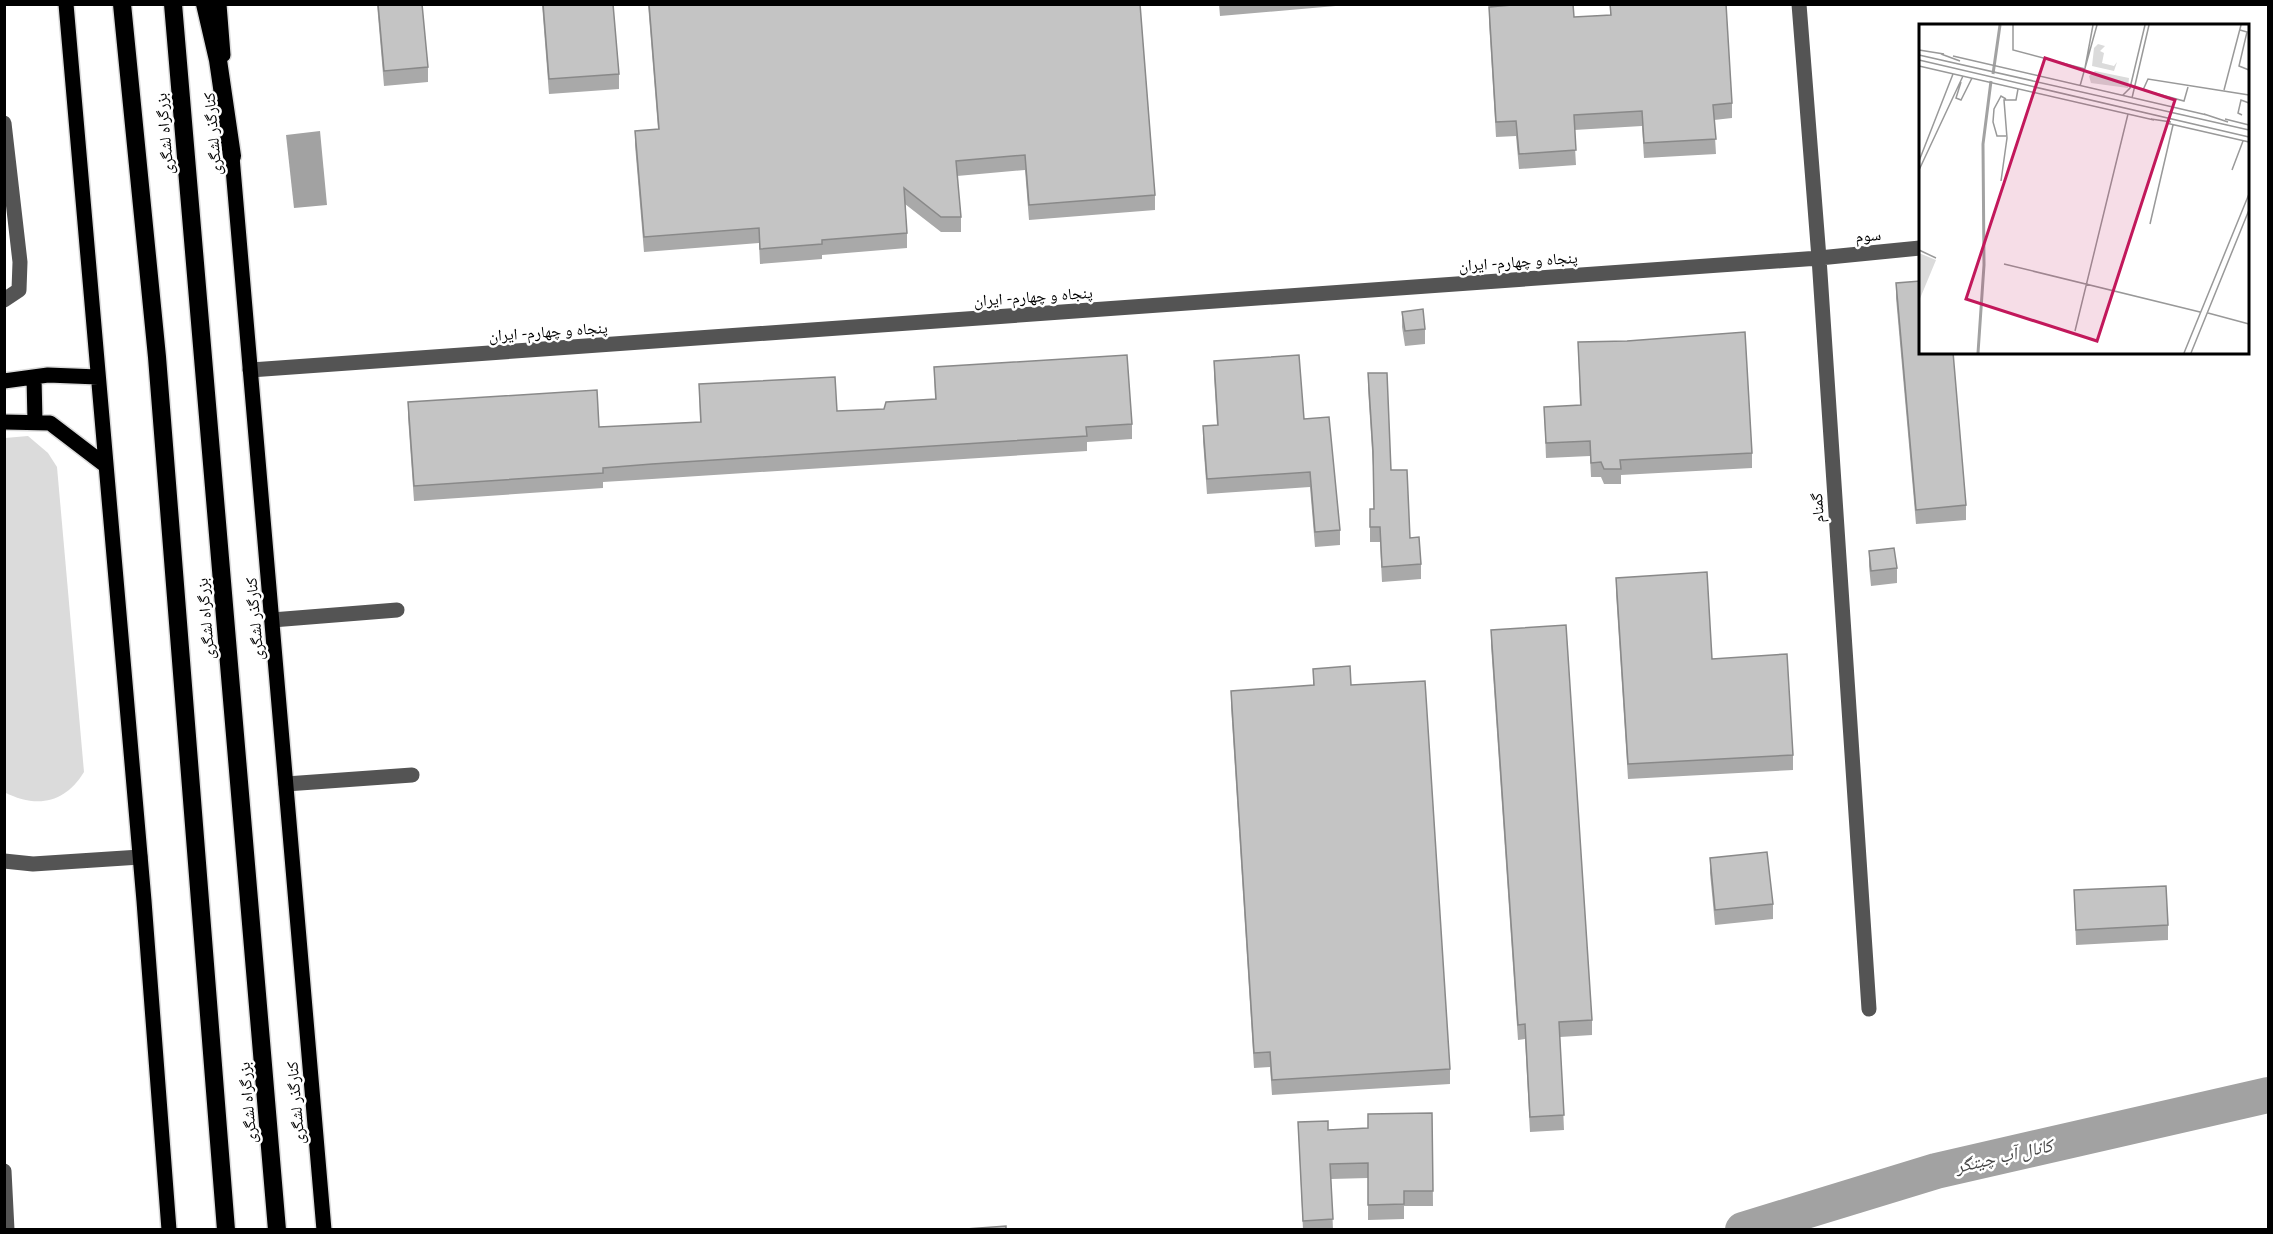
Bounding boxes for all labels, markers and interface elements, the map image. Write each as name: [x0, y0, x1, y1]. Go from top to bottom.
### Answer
inset map: [1919, 24, 2249, 354]
street label: کنارگذر لشگری: [199, 91, 227, 176]
street label: بزرگراه لشگری: [151, 92, 179, 176]
street label: سوم: [1854, 225, 1882, 247]
street label: پنجاه و چهارم - ایران: [1458, 248, 1579, 276]
street label: پنجاه و چهارم - ایران: [973, 283, 1094, 311]
street label: پنجاه و چهارم - ایران: [488, 318, 609, 346]
street label: گمنام: [1807, 492, 1829, 523]
street label: کنارگذر لشگری: [241, 576, 269, 661]
street label: بزرگراه لشگری: [192, 577, 220, 661]
street label: کنارگذر لشگری: [282, 1060, 310, 1145]
street label: بزرگراه لشگری: [234, 1061, 262, 1145]
water label: کانال آب چیتگر: [1951, 1133, 2058, 1178]

